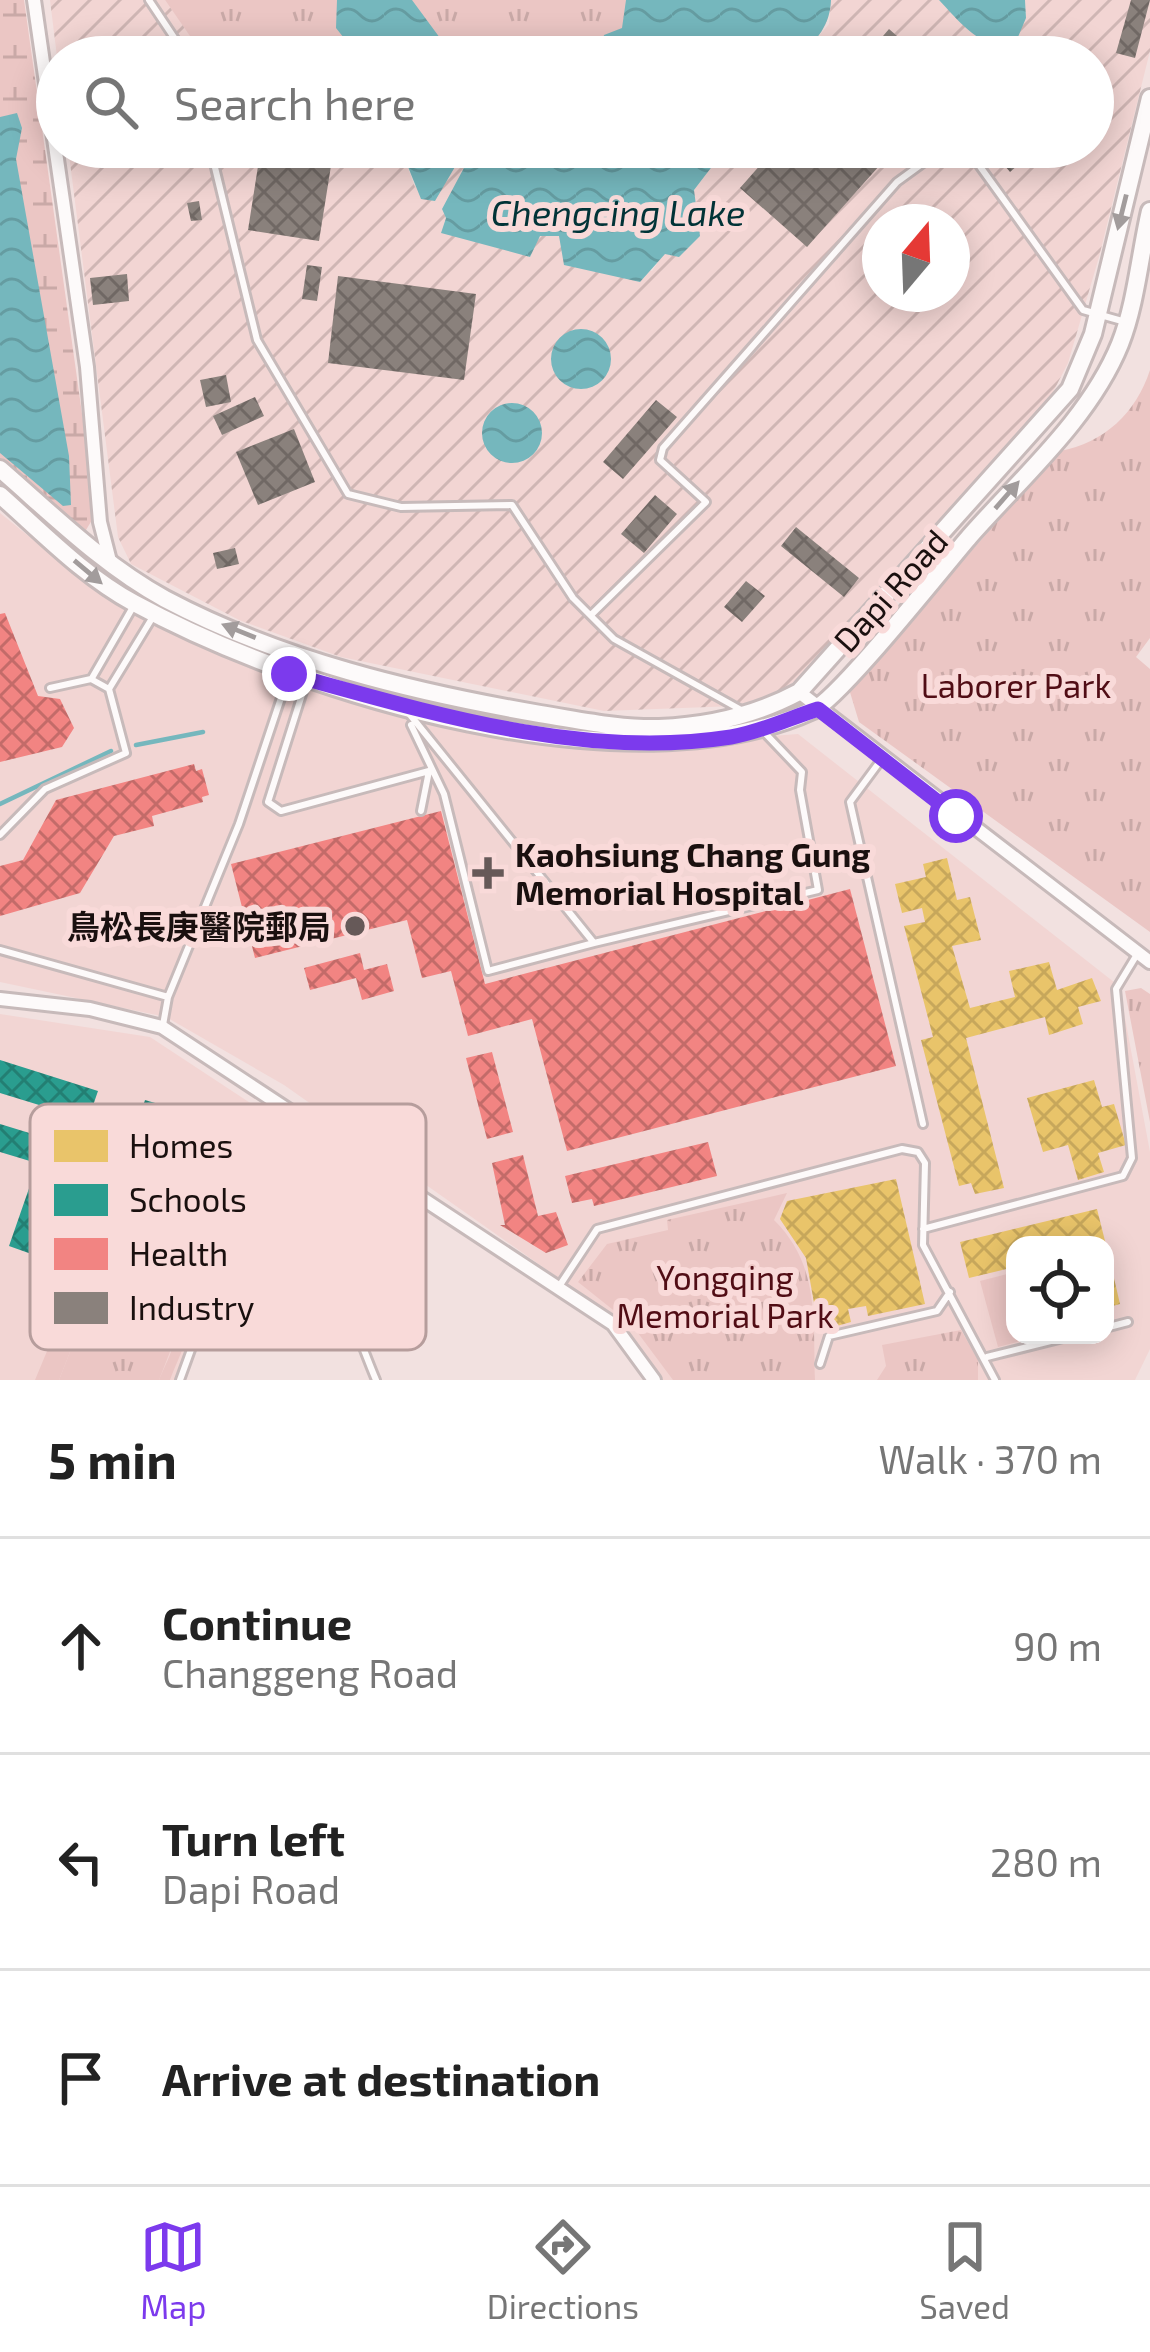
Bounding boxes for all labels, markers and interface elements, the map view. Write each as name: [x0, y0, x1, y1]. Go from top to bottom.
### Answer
search box: [36, 36, 1114, 168]
icon: search: [78, 69, 144, 135]
text: Search here: [174, 75, 416, 129]
water label: Chengcing Lake: [491, 190, 745, 233]
one-way arrow: [1112, 193, 1131, 230]
north arrow: [862, 204, 970, 312]
one-way arrow: [993, 480, 1020, 509]
street label: Dapi Road: [825, 521, 955, 659]
one-way arrow: [73, 558, 104, 584]
one-way arrow: [221, 621, 257, 640]
route end: [262, 647, 316, 701]
park label: Laborer Park: [921, 665, 1111, 705]
route start: [929, 789, 983, 843]
place label: Kaohsiung Chang Gung Memorial Hospital: [515, 834, 871, 912]
marker: Kaohsiung Chang Gung Memorial Hospital: [472, 857, 504, 889]
place label: 鳥松長庚醫院郵局: [67, 906, 331, 946]
marker: 鳥松長庚醫院郵局: [342, 913, 368, 939]
legend: [30, 1104, 426, 1350]
text: Homes: [129, 1125, 233, 1165]
text: Schools: [129, 1179, 247, 1219]
text: Health: [129, 1233, 228, 1273]
map controls: [1006, 1236, 1114, 1344]
button: locate: [1006, 1236, 1114, 1344]
park label: Yongqing Memorial Park: [616, 1257, 834, 1335]
text: Industry: [129, 1287, 255, 1327]
text: 5 min: [48, 1428, 177, 1489]
text: Walk · 370 m: [878, 1435, 1102, 1482]
text: Continue: [162, 1595, 352, 1649]
icon: ahead: [48, 1613, 114, 1679]
text: 90 m: [1013, 1622, 1102, 1669]
text: Changgeng Road: [162, 1649, 458, 1696]
text: Turn left: [162, 1811, 345, 1865]
icon: left: [48, 1829, 114, 1895]
text: 280 m: [990, 1838, 1102, 1885]
text: Dapi Road: [162, 1865, 340, 1912]
icon: arrive: [48, 2045, 114, 2111]
text: Arrive at destination: [162, 2051, 600, 2105]
tab: Map: [140, 2214, 206, 2326]
tab: Directions: [487, 2214, 639, 2326]
tab: Saved: [919, 2214, 1010, 2326]

